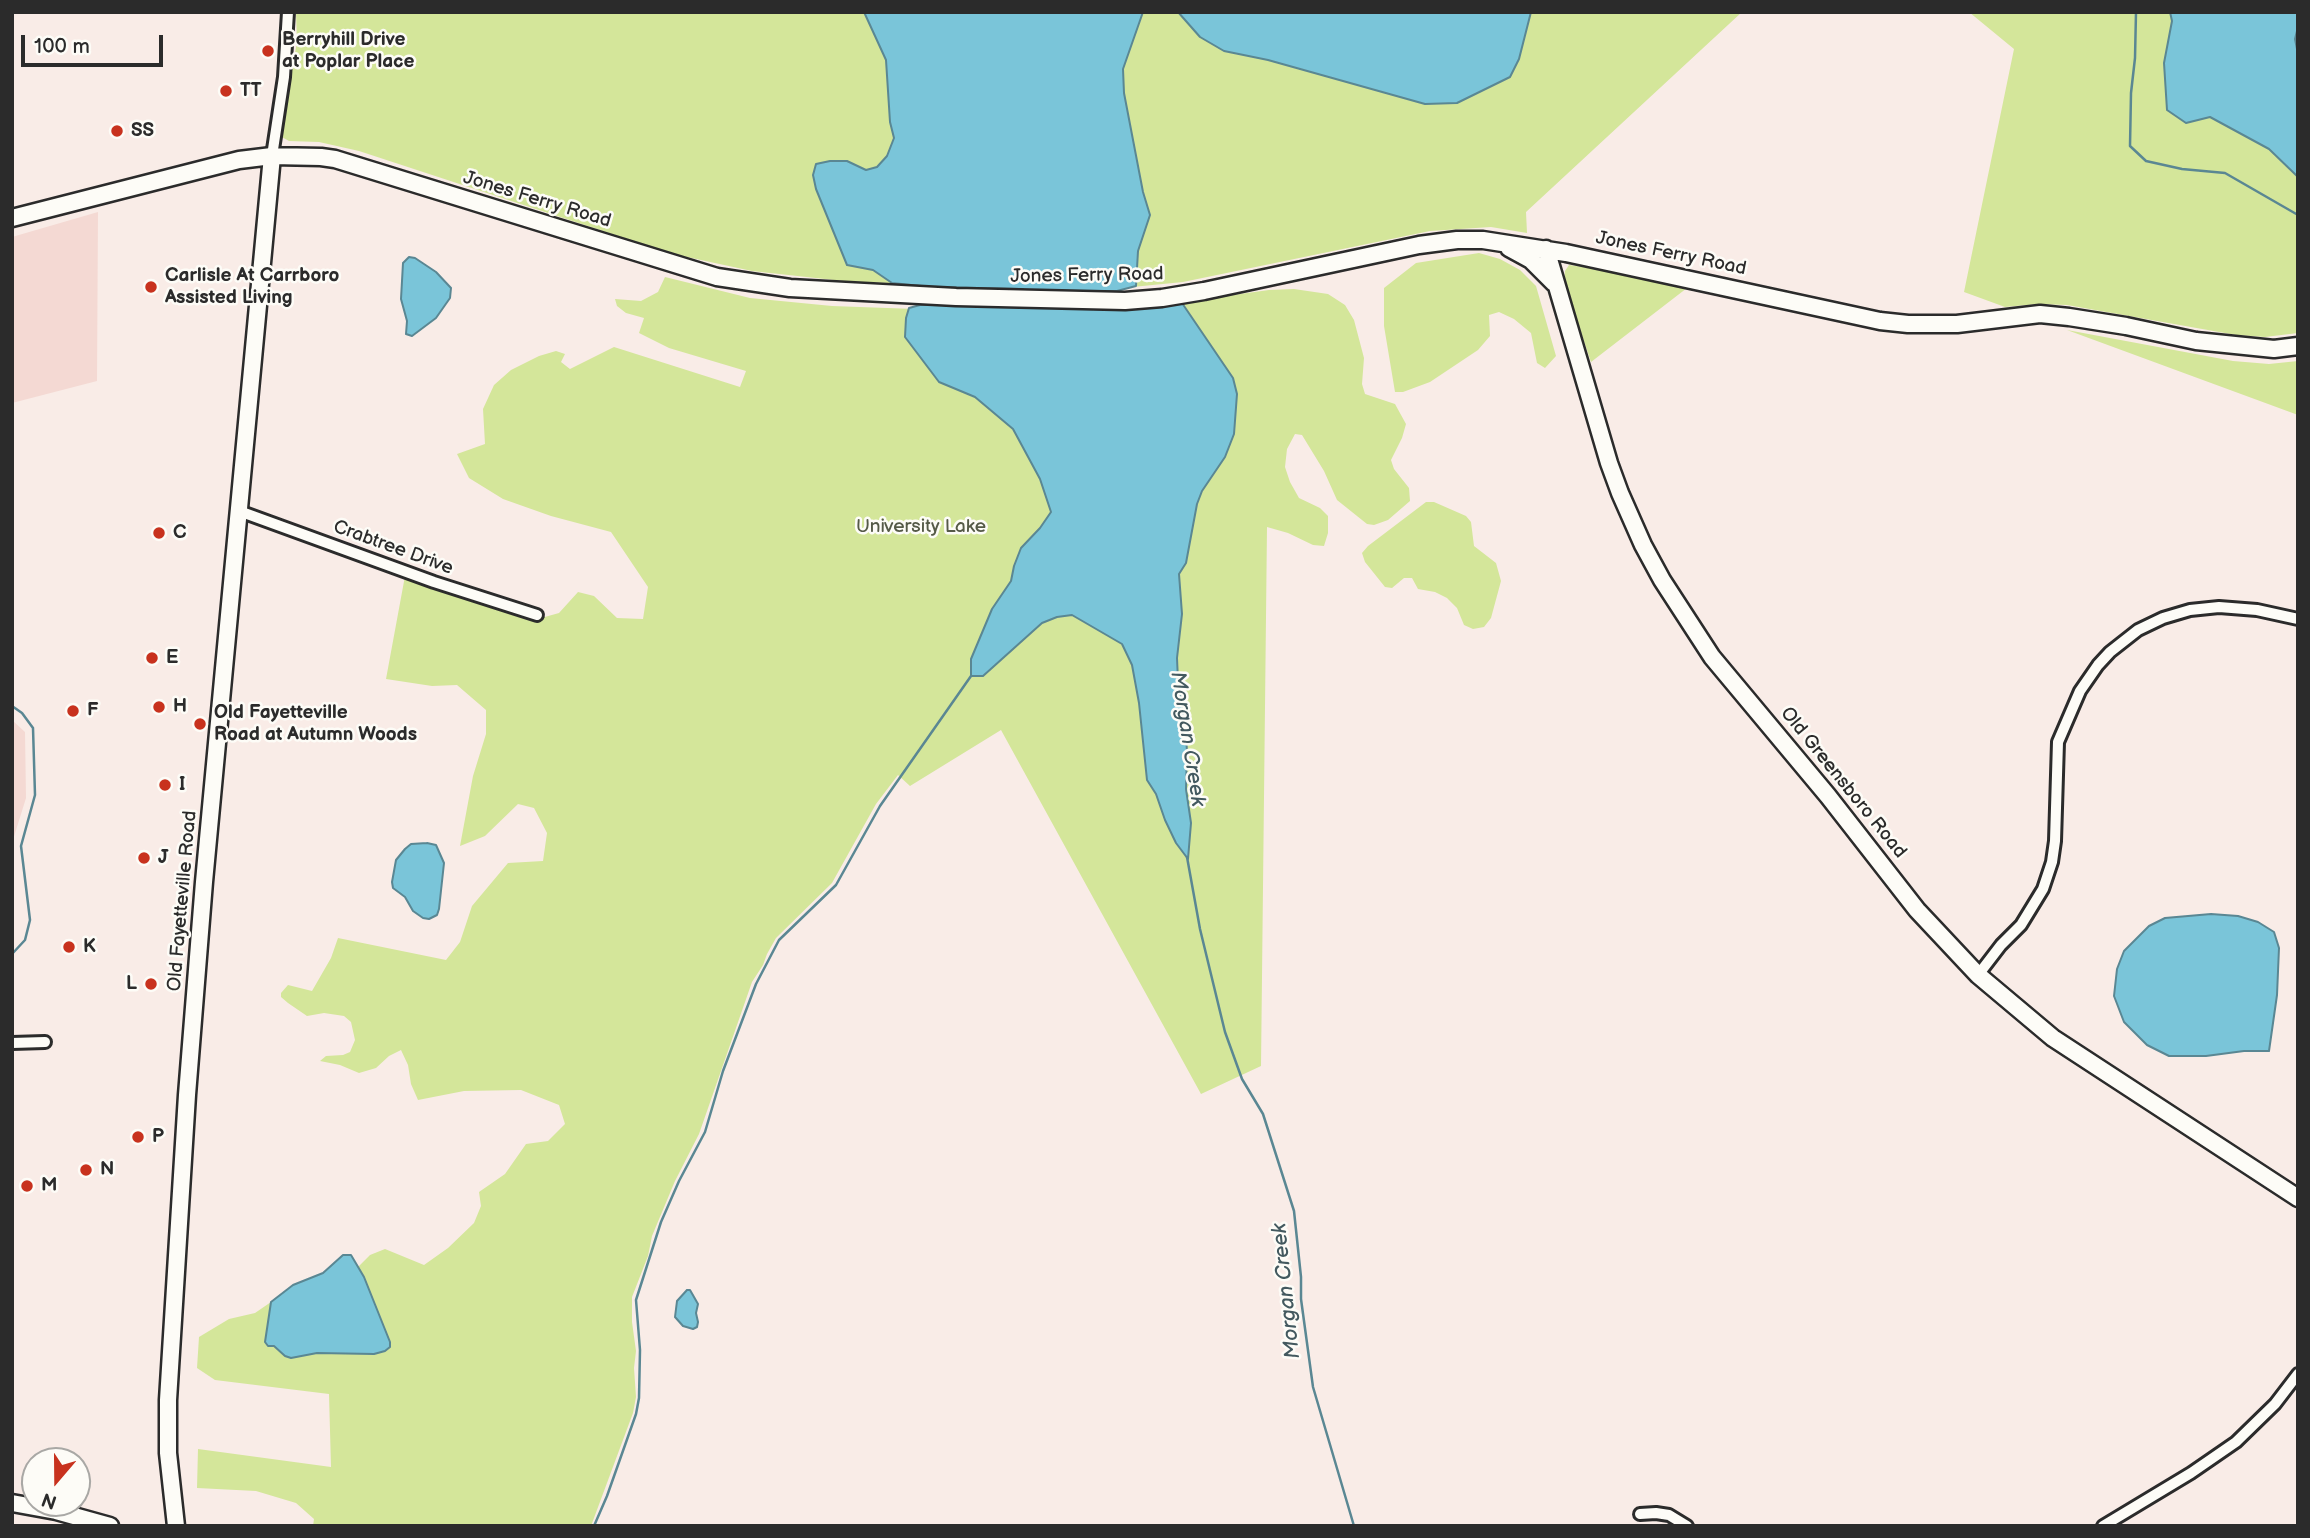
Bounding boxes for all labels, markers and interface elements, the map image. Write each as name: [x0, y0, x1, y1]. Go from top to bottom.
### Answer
scale bar: [24, 21, 166, 65]
place label: Berryhill Drive at Poplar Place: [282, 29, 414, 73]
text: 100 m: [34, 34, 90, 59]
marker: Berryhill Drive at Poplar Place: [260, 43, 276, 59]
place label: TT: [240, 80, 262, 102]
marker: TT: [218, 83, 234, 99]
place label: SS: [131, 120, 154, 142]
marker: SS: [109, 123, 125, 139]
street label: Jones Ferry Road: [460, 167, 614, 233]
street label: Jones Ferry Road: [1594, 227, 1748, 281]
street label: Jones Ferry Road: [1010, 263, 1164, 289]
place label: Carlisle At Carrboro Assisted Living: [165, 265, 339, 309]
marker: Carlisle At Carrboro Assisted Living: [143, 279, 159, 295]
street label: Crabtree Drive: [330, 516, 456, 580]
park label: University Lake: [856, 516, 986, 538]
place label: C: [173, 522, 186, 544]
marker: C: [151, 525, 167, 541]
place label: E: [166, 647, 178, 669]
marker: E: [144, 650, 160, 666]
water label: Morgan Creek: [1164, 670, 1210, 808]
place label: H: [173, 696, 187, 718]
marker: H: [151, 699, 167, 715]
place label: F: [87, 700, 98, 722]
place label: Old Fayetteville Road at Autumn Woods: [214, 702, 417, 746]
marker: F: [65, 703, 81, 719]
street label: Old Greensboro Road: [1775, 703, 1911, 863]
marker: Old Fayetteville Road at Autumn Woods: [192, 716, 208, 732]
place label: I: [179, 774, 185, 796]
marker: I: [157, 777, 173, 793]
street label: Old Fayetteville Road: [164, 810, 202, 992]
place label: J: [158, 847, 168, 869]
marker: J: [136, 850, 152, 866]
place label: K: [83, 936, 96, 958]
marker: K: [61, 939, 77, 955]
place label: L: [126, 973, 137, 995]
marker: L: [143, 976, 159, 992]
place label: P: [152, 1126, 164, 1148]
marker: P: [130, 1129, 146, 1145]
place label: N: [100, 1159, 114, 1181]
marker: N: [78, 1162, 94, 1178]
place label: M: [41, 1175, 57, 1197]
marker: M: [19, 1178, 35, 1194]
water label: Morgan Creek: [1267, 1222, 1307, 1360]
north arrow: [21, 1447, 91, 1517]
text: N: [39, 1487, 60, 1514]

